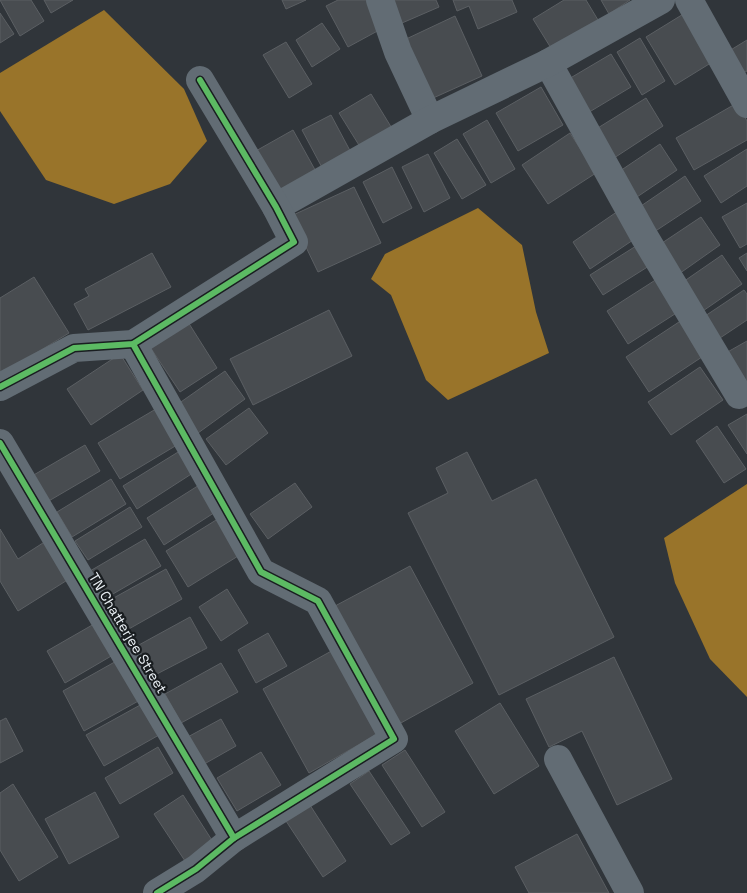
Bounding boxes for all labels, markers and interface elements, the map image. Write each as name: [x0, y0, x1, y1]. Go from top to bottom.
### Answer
street label: TN Chatterjee Street: [85, 569, 171, 697]

